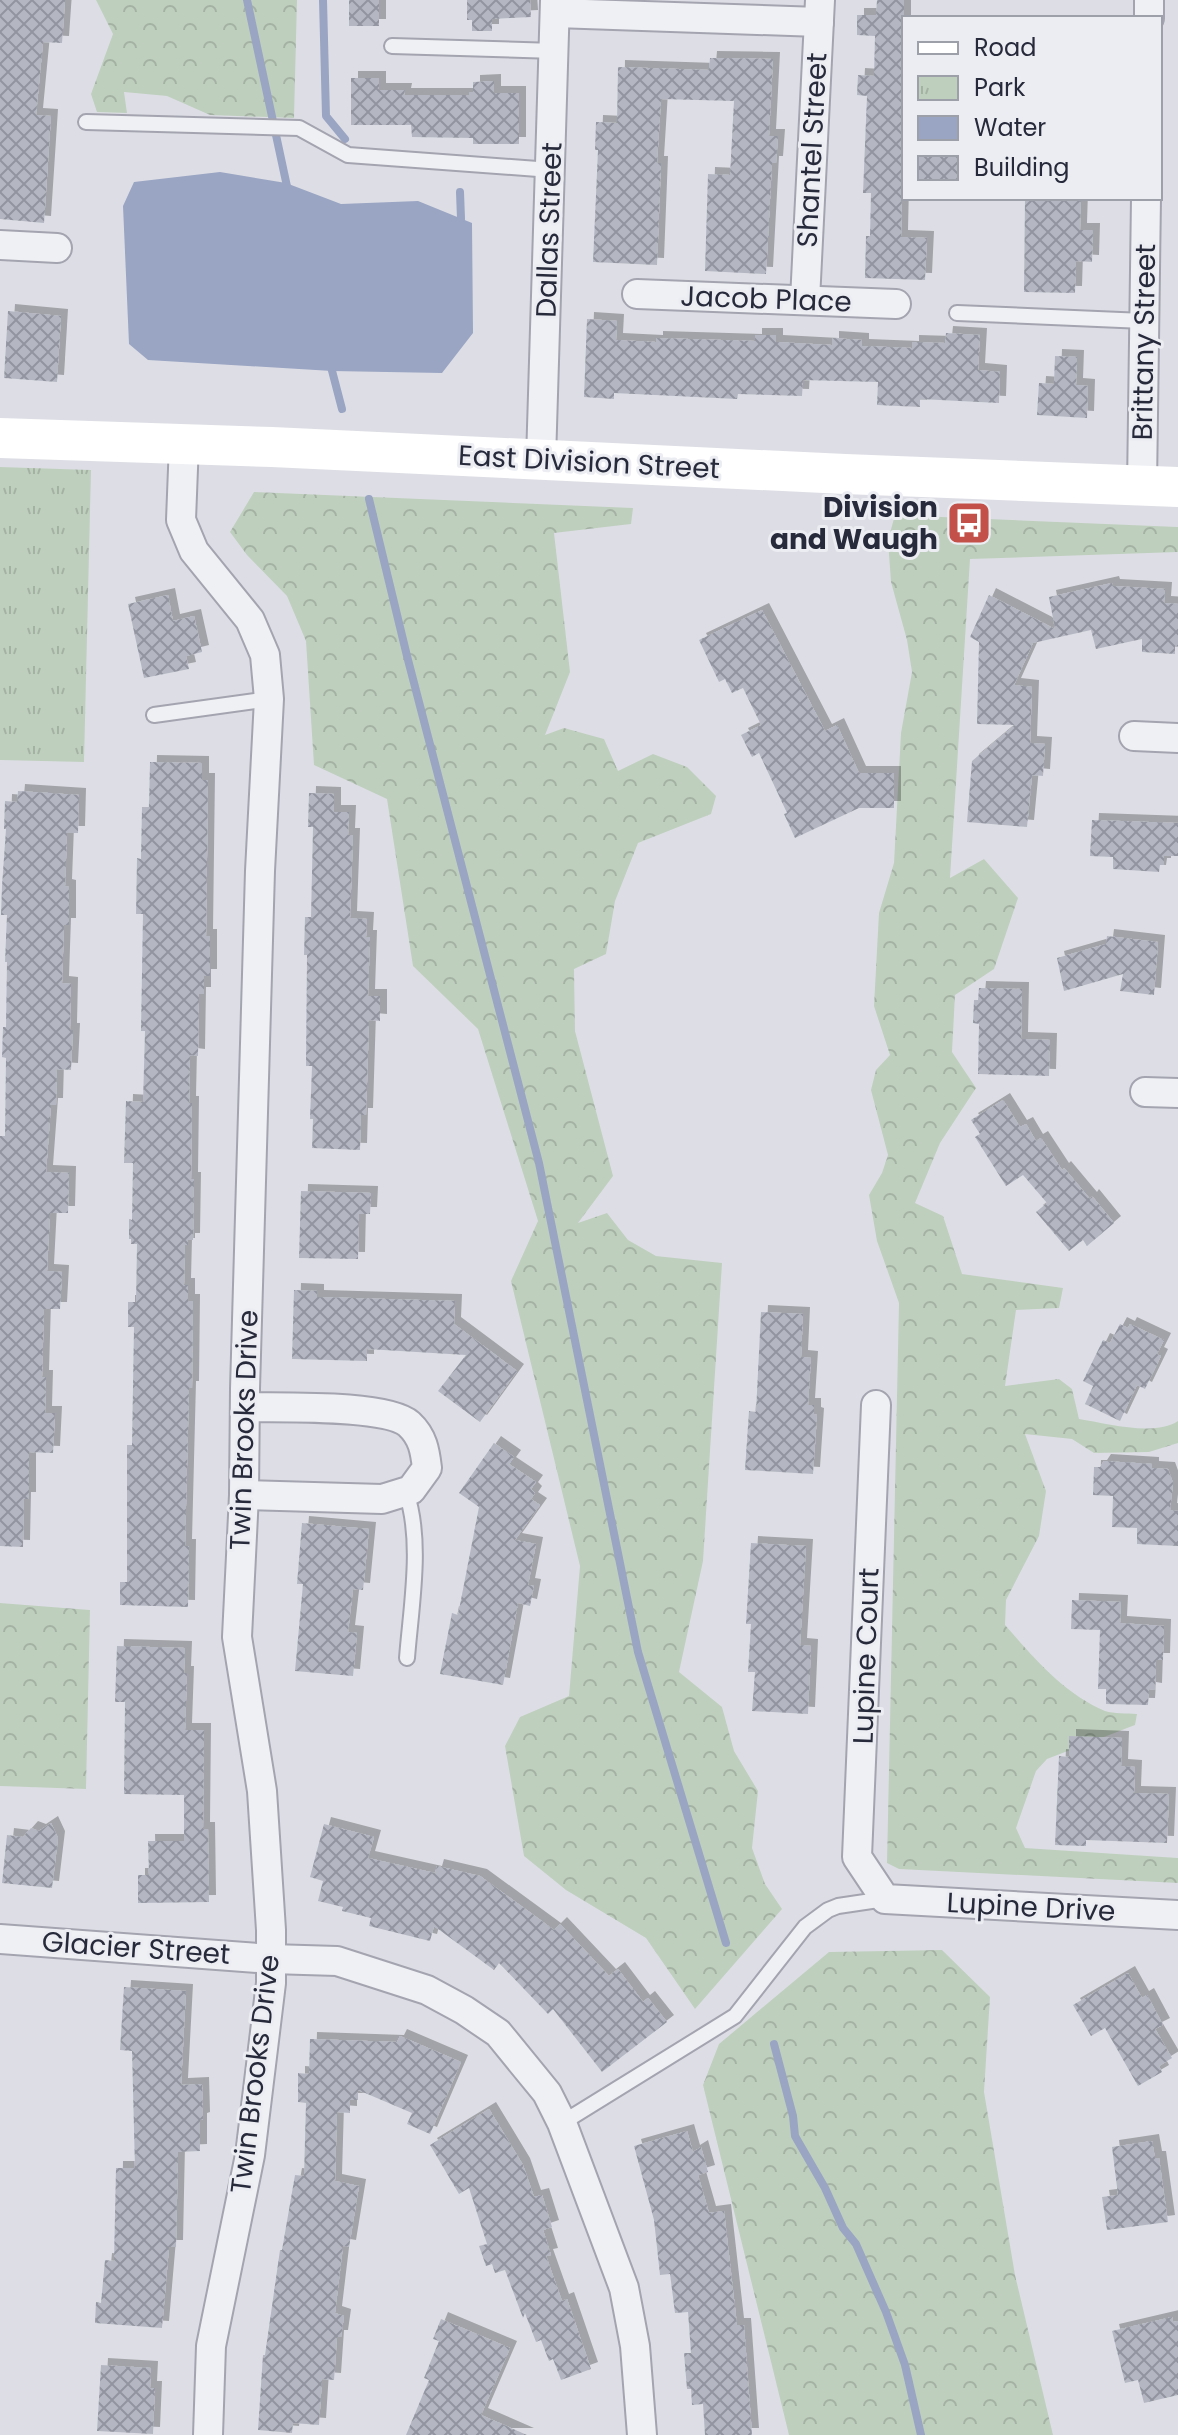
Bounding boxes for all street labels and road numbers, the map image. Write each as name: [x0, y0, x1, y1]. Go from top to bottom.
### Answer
street label: Shantel Street: [787, 52, 837, 248]
street label: Dallas Street: [526, 142, 572, 318]
street label: Brittany Street: [1123, 243, 1165, 441]
street label: Jacob Place: [680, 277, 852, 321]
street label: East Division Street: [457, 436, 721, 488]
street label: Twin Brooks Drive: [220, 1309, 268, 1551]
street label: Lupine Court: [843, 1567, 889, 1745]
street label: Lupine Drive: [946, 1883, 1116, 1931]
street label: Glacier Street: [40, 1922, 232, 1974]
street label: Twin Brooks Drive: [221, 1952, 289, 2196]

